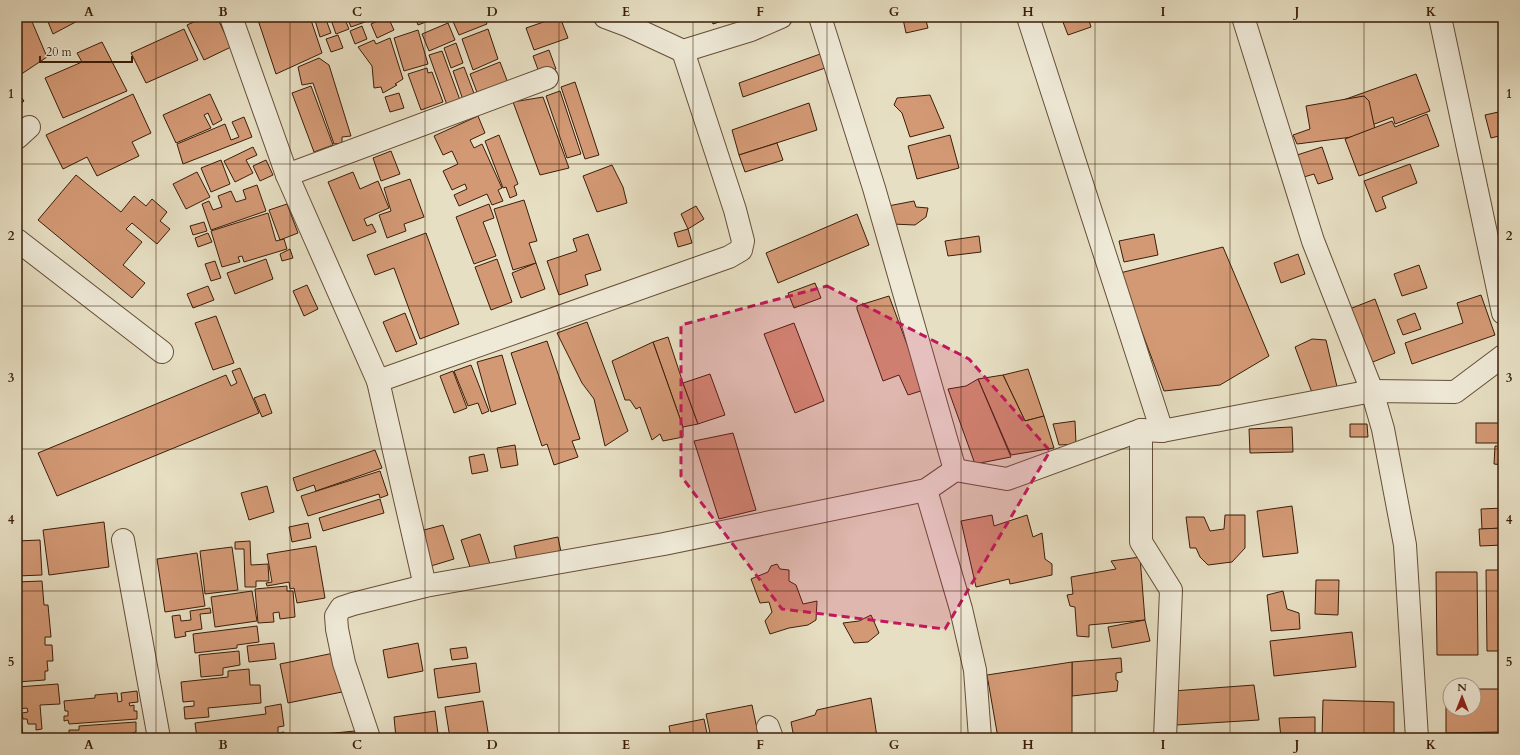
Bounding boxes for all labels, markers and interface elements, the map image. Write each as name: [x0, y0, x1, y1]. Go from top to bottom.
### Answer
text: A: [84, 3, 94, 21]
text: B: [218, 3, 228, 21]
text: C: [352, 3, 362, 21]
text: D: [486, 3, 498, 21]
text: E: [622, 3, 630, 21]
text: F: [756, 3, 764, 21]
text: G: [889, 3, 900, 21]
text: H: [1022, 3, 1034, 21]
text: I: [1160, 3, 1166, 21]
text: J: [1293, 3, 1300, 21]
text: K: [1426, 3, 1437, 21]
scale bar: [40, 38, 132, 64]
text: 20 m: [46, 44, 73, 60]
text: 1: [8, 85, 14, 103]
text: 1: [1506, 85, 1512, 103]
text: 2: [8, 227, 15, 245]
text: 2: [1506, 227, 1513, 245]
text: 3: [8, 369, 15, 387]
text: 3: [1506, 369, 1513, 387]
text: 4: [8, 511, 15, 529]
text: 4: [1506, 511, 1513, 529]
text: 5: [8, 653, 14, 671]
text: 5: [1506, 653, 1512, 671]
north arrow: [1442, 677, 1482, 717]
text: N: [1457, 680, 1467, 695]
text: A: [84, 736, 94, 754]
text: B: [218, 736, 228, 754]
text: C: [352, 736, 362, 754]
text: D: [486, 736, 498, 754]
text: E: [622, 736, 630, 754]
text: F: [756, 736, 764, 754]
text: G: [889, 736, 900, 754]
text: H: [1022, 736, 1034, 754]
text: I: [1160, 736, 1166, 754]
text: J: [1293, 736, 1300, 754]
text: K: [1426, 736, 1437, 754]

